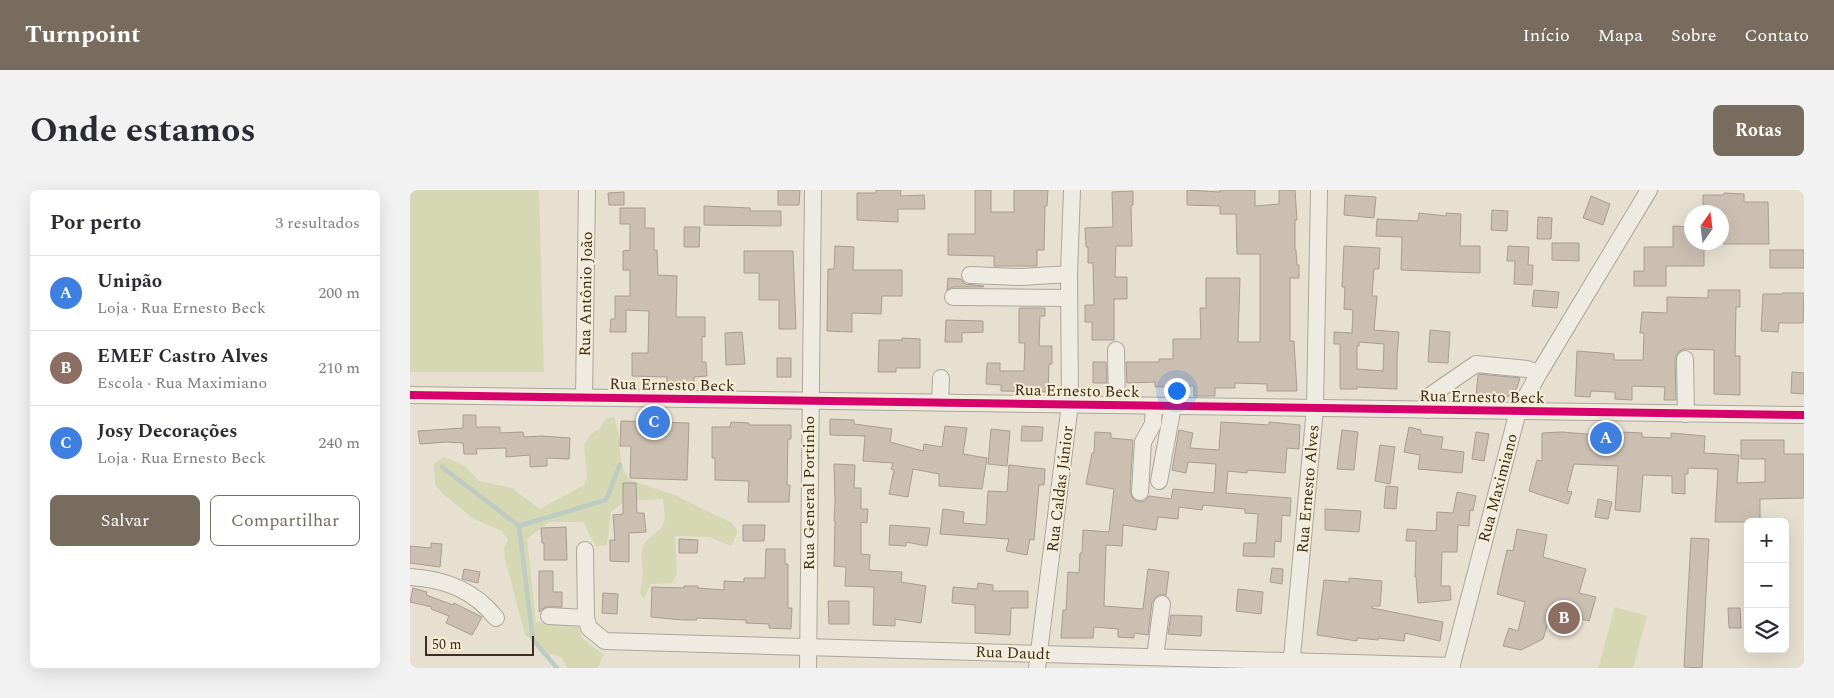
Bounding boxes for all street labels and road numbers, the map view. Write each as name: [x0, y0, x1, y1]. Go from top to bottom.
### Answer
street label: Rua Antônio João: [573, 231, 599, 357]
street label: Rua Ernesto Beck: [609, 372, 735, 398]
street label: Rua Ernesto Beck: [1014, 378, 1140, 404]
street label: Rua Ernesto Beck: [1419, 384, 1545, 410]
street label: Rua General Portinho: [797, 416, 821, 570]
street label: Rua Caldas Júnior: [1040, 424, 1080, 554]
street label: Rua Ernesto Alves: [1290, 424, 1326, 554]
street label: Rua Maximiano: [1472, 431, 1524, 545]
street label: Rua Daudt: [975, 640, 1051, 666]

